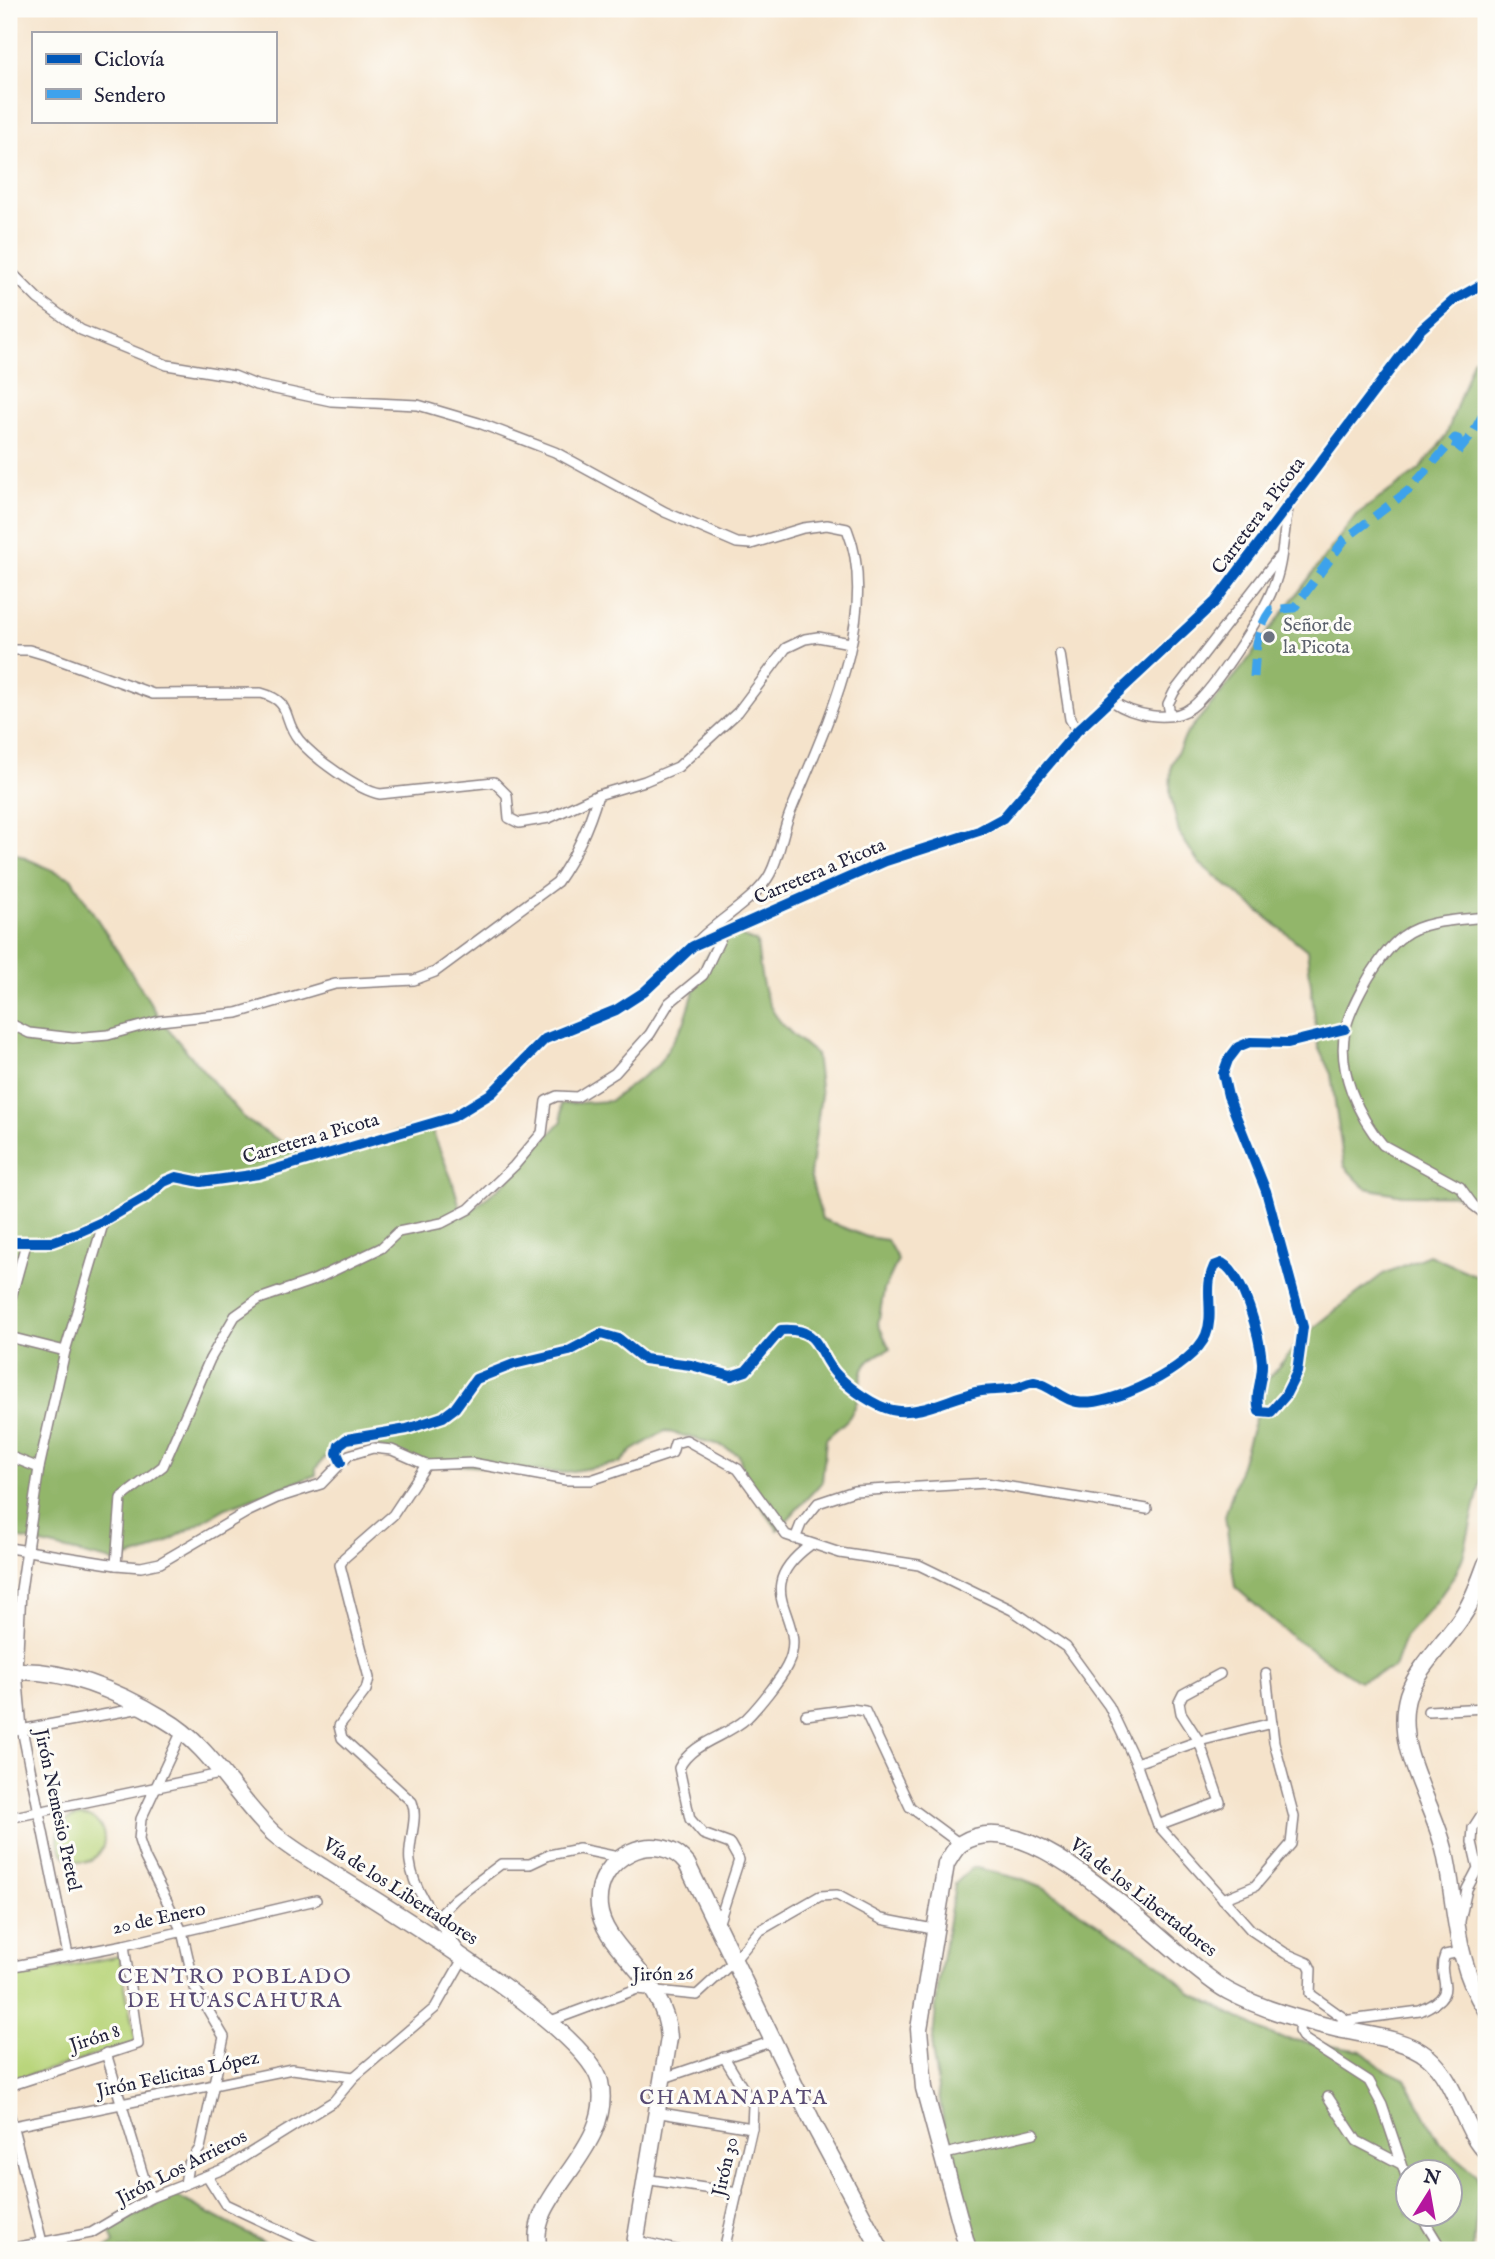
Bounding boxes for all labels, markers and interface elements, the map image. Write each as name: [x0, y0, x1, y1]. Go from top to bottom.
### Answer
legend: [32, 32, 276, 122]
text: Ciclovía: [94, 47, 165, 74]
text: Sendero: [94, 83, 165, 110]
street label: Carretera a Picota: [1207, 452, 1311, 579]
place label: Señor de la Picota: [1283, 614, 1352, 660]
marker: Señor de la Picota: [1261, 629, 1277, 645]
street label: Carretera a Picota: [751, 833, 890, 911]
street label: Carretera a Picota: [240, 1108, 383, 1170]
street label: Jirón Nemesio Pretel: [28, 1725, 86, 1894]
street label: Vía de los Libertadores: [317, 1832, 482, 1951]
street label: Vía de los Libertadores: [1064, 1832, 1221, 1963]
street label: 20 de Enero: [110, 1897, 208, 1941]
street label: Jirón 26: [630, 1962, 695, 1988]
district label: CENTRO POBLADO DE HUASCAHURA: [117, 1964, 353, 2015]
street label: Jirón 8: [65, 2020, 123, 2059]
street label: Jirón Felicitas López: [93, 2046, 262, 2104]
district label: CHAMANAPATA: [639, 2085, 829, 2112]
street label: Jirón Los Arrieros: [111, 2125, 251, 2212]
street label: Jirón 30: [707, 2135, 745, 2201]
north arrow: [1394, 2158, 1464, 2228]
text: N: [1421, 2165, 1443, 2192]

